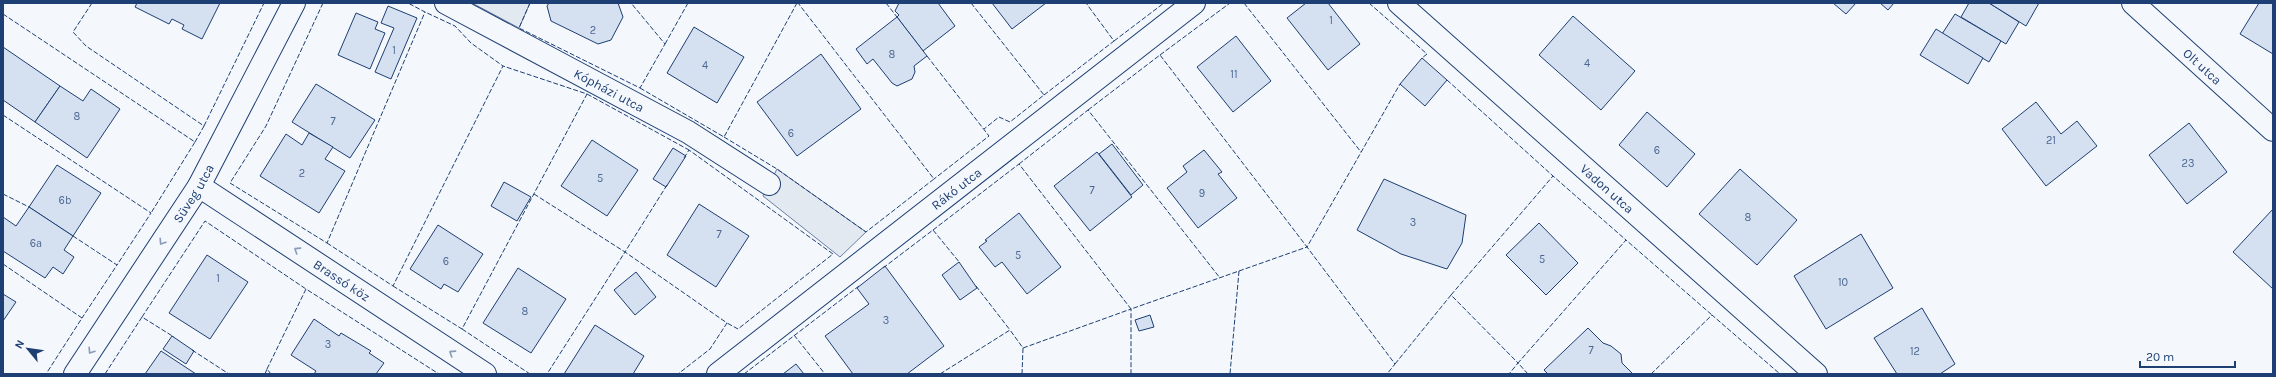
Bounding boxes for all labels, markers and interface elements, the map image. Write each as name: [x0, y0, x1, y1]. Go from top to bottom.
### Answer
house number: 1: [1329, 14, 1333, 27]
house number: 2: [590, 24, 596, 37]
house number: 1: [392, 44, 396, 57]
street label: Olt utca: [2180, 45, 2225, 88]
house number: 8: [889, 48, 896, 61]
house number: 4: [1584, 57, 1590, 70]
house number: 4: [702, 59, 708, 72]
street label: Kópházi utca: [571, 66, 647, 115]
house number: 11: [1230, 68, 1238, 81]
house number: 8: [74, 110, 81, 123]
house number: 7: [330, 115, 336, 128]
house number: 6: [788, 127, 794, 140]
house number: 21: [2046, 134, 2056, 147]
house number: 6: [1654, 144, 1660, 157]
house number: 23: [2182, 157, 2194, 170]
street label: Vadon utca: [1577, 161, 1637, 217]
street label: Süveg utca: [170, 162, 217, 226]
street label: Rákó utca: [928, 165, 985, 213]
house number: 2: [299, 167, 305, 180]
house number: 5: [597, 172, 603, 185]
house number: 7: [1089, 184, 1095, 197]
house number: 9: [1199, 187, 1205, 200]
house number: 6b: [59, 194, 71, 207]
house number: 8: [1745, 211, 1752, 224]
house number: 3: [1410, 216, 1416, 229]
house number: 7: [716, 228, 722, 241]
house number: 6a: [30, 237, 42, 250]
one-way arrow: [159, 238, 167, 245]
one-way arrow: [294, 248, 301, 255]
house number: 5: [1015, 249, 1021, 262]
house number: 5: [1539, 253, 1545, 266]
house number: 6: [443, 255, 449, 268]
street label: Brassó köz: [311, 256, 373, 304]
house number: 1: [216, 272, 220, 285]
house number: 10: [1838, 276, 1848, 289]
house number: 8: [522, 305, 529, 318]
house number: 3: [883, 314, 889, 327]
north arrow: [8, 329, 48, 369]
text: N: [12, 338, 27, 351]
house number: 3: [325, 338, 331, 351]
scale bar: [2140, 343, 2235, 369]
house number: 7: [1588, 344, 1594, 357]
house number: 12: [1910, 345, 1920, 358]
one-way arrow: [88, 347, 96, 354]
one-way arrow: [449, 350, 456, 357]
text: 20 m: [2146, 350, 2174, 364]

